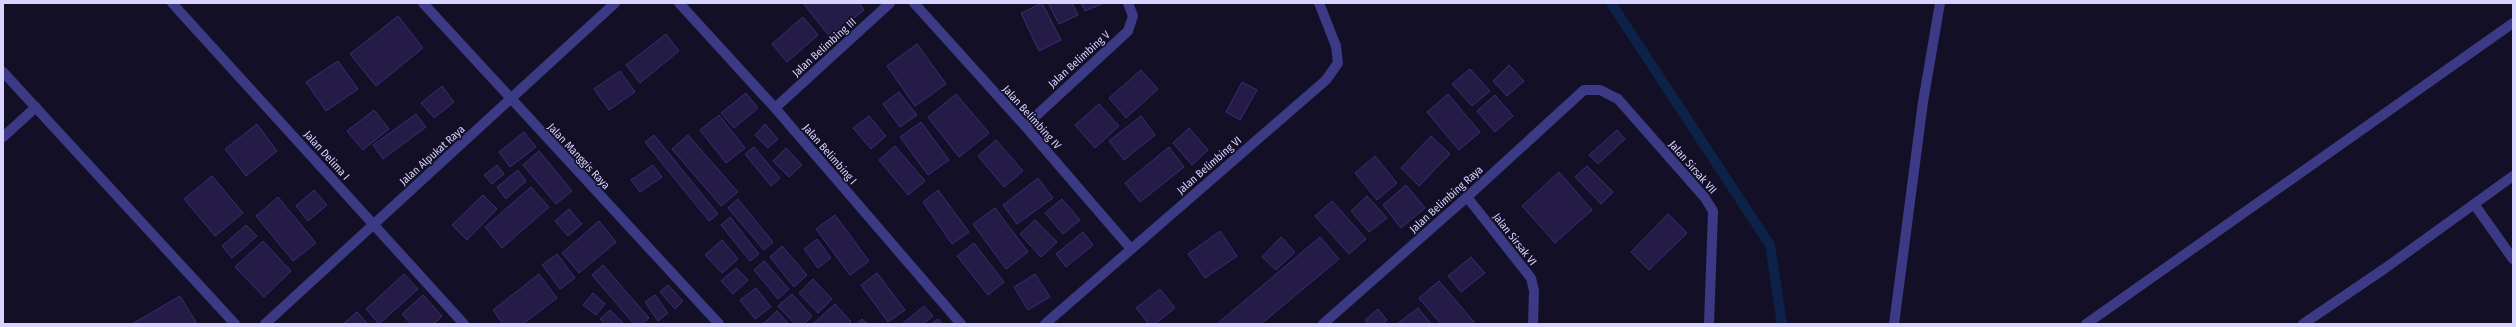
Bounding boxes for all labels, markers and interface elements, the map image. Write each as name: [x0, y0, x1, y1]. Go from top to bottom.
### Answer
street label: Jalan Belimbing III: [790, 15, 859, 79]
street label: Jalan Belimbing V: [1046, 28, 1113, 90]
street label: Jalan Belimbing IV: [1000, 83, 1064, 152]
street label: Jalan Manggis Raya: [545, 121, 613, 192]
street label: Jalan Belimbing I: [800, 122, 859, 187]
street label: Jalan Alpukat Raya: [397, 123, 468, 188]
street label: Jalan Delima I: [301, 128, 352, 183]
street label: Jalan Belimbing VI: [1174, 134, 1244, 197]
street label: Jalan Sirsak VII: [1666, 138, 1719, 196]
street label: Jalan Belimbing Raya: [1407, 163, 1486, 236]
street label: Jalan Sirsak VI: [1490, 210, 1539, 268]

